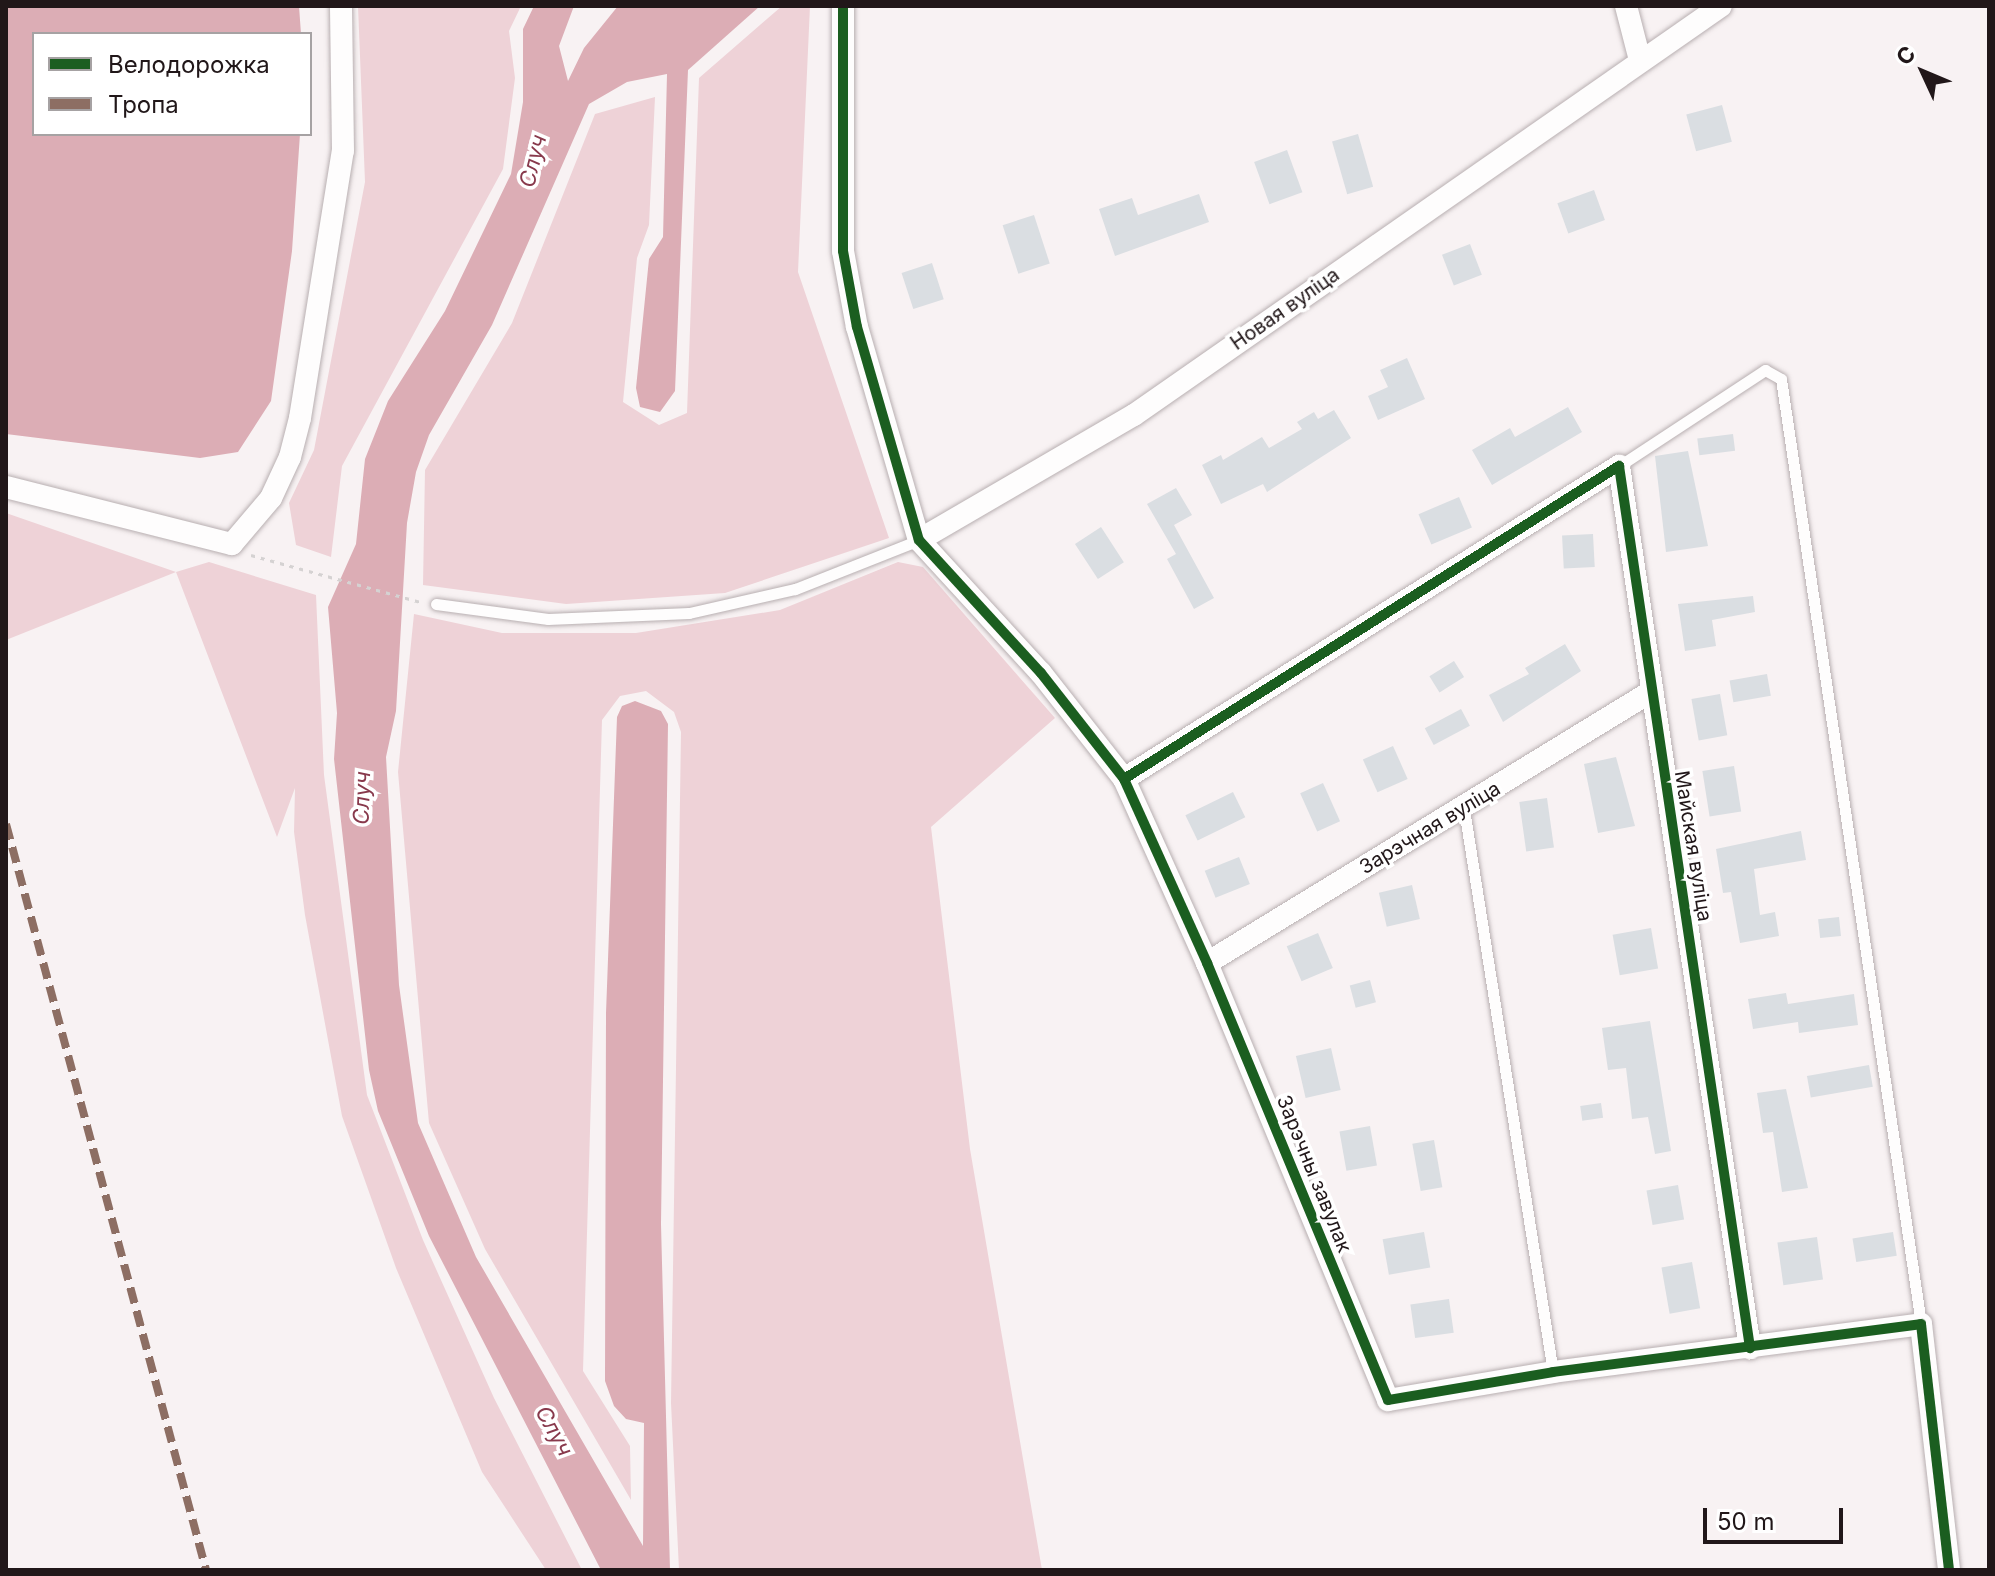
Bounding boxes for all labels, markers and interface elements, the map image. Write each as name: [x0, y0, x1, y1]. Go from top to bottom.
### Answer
legend: [32, 32, 312, 136]
north arrow: [1883, 32, 1963, 112]
text: С: [1891, 40, 1921, 70]
text: Велодорожка: [108, 50, 270, 79]
text: Тропа: [108, 90, 179, 119]
water label: Случ: [514, 132, 552, 190]
street label: Новая вуліца: [1226, 263, 1344, 355]
street label: Майская вуліца: [1669, 769, 1717, 923]
water label: Случ: [348, 771, 376, 825]
street label: Зарэчная вуліца: [1355, 777, 1505, 879]
street label: Зарэчны завулак: [1272, 1092, 1356, 1256]
water label: Случ: [530, 1401, 578, 1461]
scale bar: [1707, 1492, 1847, 1542]
text: 50 m: [1717, 1507, 1775, 1536]

